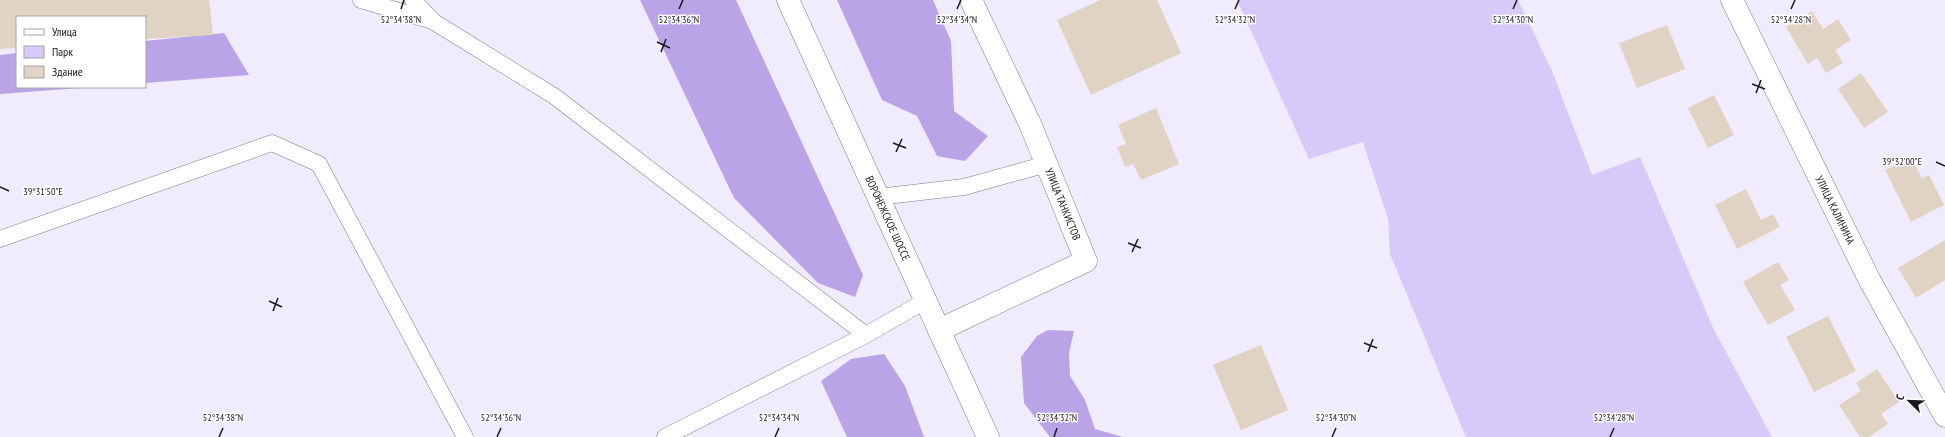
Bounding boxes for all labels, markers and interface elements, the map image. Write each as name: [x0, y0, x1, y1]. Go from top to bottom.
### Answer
text: 52°34'38"N: [381, 13, 421, 26]
text: 52°34'36"N: [659, 13, 699, 26]
text: 52°34'34"N: [937, 13, 977, 26]
text: 52°34'32"N: [1215, 13, 1255, 26]
text: 52°34'30"N: [1493, 13, 1533, 26]
text: 52°34'28"N: [1771, 13, 1811, 26]
legend: [16, 16, 146, 88]
text: Улица: [52, 24, 77, 39]
text: Парк: [52, 44, 73, 59]
text: Здание: [52, 64, 83, 79]
text: 39°32'00"E: [1882, 155, 1922, 168]
street label: УЛИЦА ТАНКИСТОВ: [1042, 166, 1084, 242]
street label: УЛИЦА КАЛИНИНА: [1812, 173, 1858, 247]
street label: ВОРОНЕЖСКОЕ ШОССЕ: [862, 174, 913, 263]
text: 39°31'50"E: [23, 185, 63, 198]
north arrow: [1889, 381, 1929, 421]
text: С: [1892, 392, 1907, 402]
text: 52°34'38"N: [203, 411, 243, 424]
text: 52°34'36"N: [481, 411, 521, 424]
text: 52°34'34"N: [759, 411, 799, 424]
text: 52°34'32"N: [1037, 411, 1077, 424]
text: 52°34'30"N: [1316, 411, 1356, 424]
text: 52°34'28"N: [1594, 411, 1634, 424]

